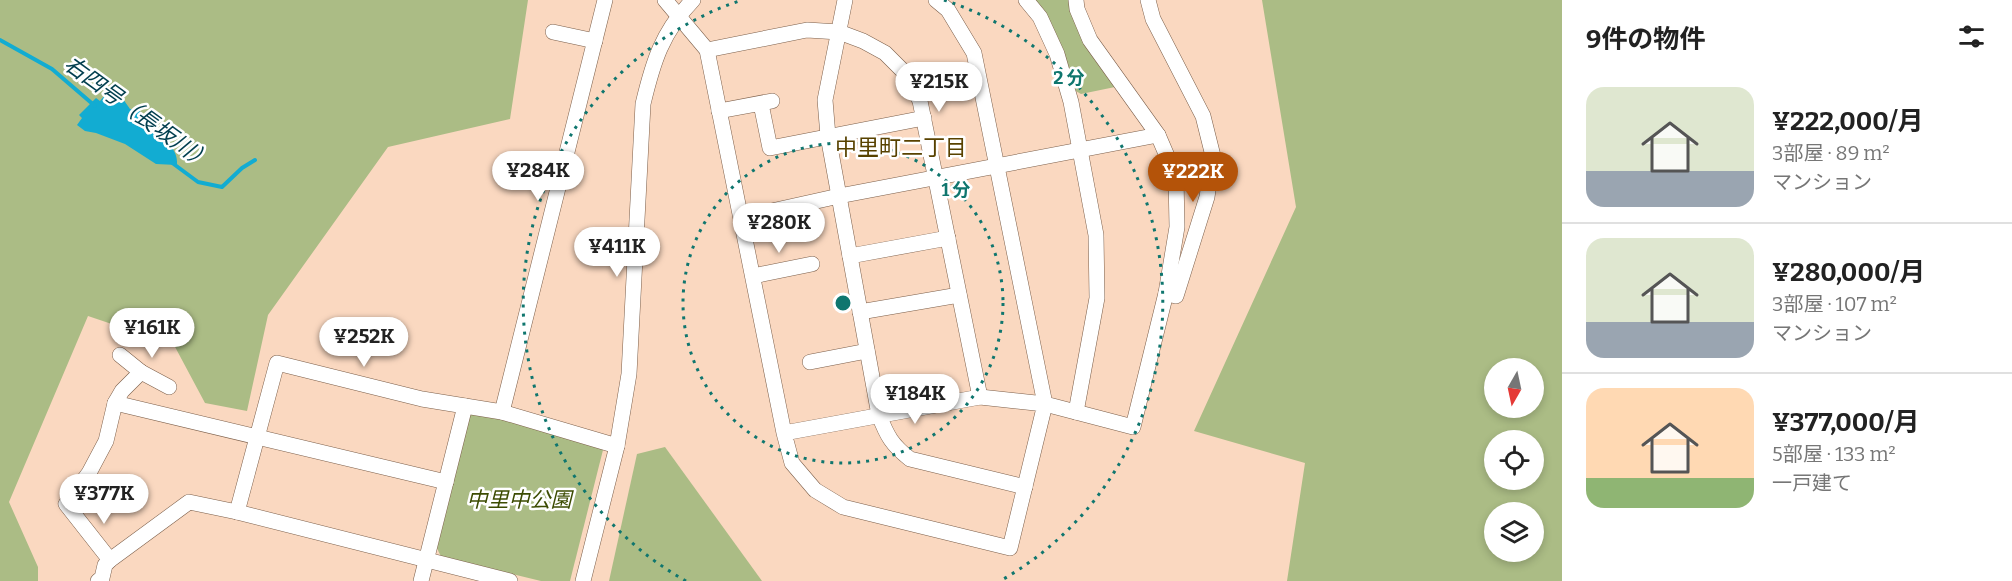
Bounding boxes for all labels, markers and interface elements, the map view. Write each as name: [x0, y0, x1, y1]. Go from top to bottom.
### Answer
icon: filters: [1955, 20, 1988, 53]
text: 9件の物件: [1586, 24, 1705, 55]
water label: 右四号（長坂川）: [59, 50, 217, 176]
pin: ¥215K: [897, 62, 981, 113]
text: 2 分: [1053, 67, 1085, 89]
text: ¥215K: [909, 69, 969, 93]
text: ¥222,000/月: [1772, 106, 1924, 137]
icon: home: [1634, 111, 1706, 183]
district label: 中里町二丁目: [835, 134, 967, 161]
text: 3部屋 · 89 m²: [1772, 141, 1890, 165]
pin: ¥284K: [496, 151, 580, 202]
pin: ¥222K: [1151, 152, 1235, 203]
text: ¥284K: [506, 158, 570, 182]
text: ¥222K: [1162, 159, 1224, 183]
text: マンション: [1772, 170, 1872, 194]
text: 1 分: [941, 179, 971, 201]
pin: ¥280K: [737, 203, 821, 254]
text: ¥280K: [747, 210, 811, 234]
pin: ¥411K: [575, 227, 659, 278]
text: ¥411K: [588, 234, 646, 258]
text: ¥280,000/月: [1772, 257, 1925, 288]
icon: home: [1634, 262, 1706, 334]
text: 3部屋 · 107 m²: [1772, 292, 1897, 316]
centre of rings: [833, 293, 853, 313]
pin: ¥161K: [110, 308, 194, 359]
text: ¥161K: [123, 315, 181, 339]
pin: ¥252K: [322, 317, 406, 368]
text: マンション: [1772, 321, 1872, 345]
text: ¥252K: [333, 324, 395, 348]
north arrow: [1484, 358, 1544, 418]
map controls: [1484, 358, 1544, 562]
pin: ¥184K: [873, 374, 957, 425]
text: ¥184K: [884, 381, 946, 405]
text: ¥377,000/月: [1772, 407, 1920, 438]
icon: home: [1634, 412, 1706, 484]
button: locate: [1484, 430, 1544, 490]
text: 5部屋 · 133 m²: [1772, 442, 1896, 466]
text: 一戸建て: [1772, 471, 1852, 495]
pin: ¥377K: [62, 474, 146, 525]
text: ¥377K: [74, 481, 134, 505]
park label: 中里中公園: [467, 487, 574, 513]
button: layers: [1484, 502, 1544, 562]

